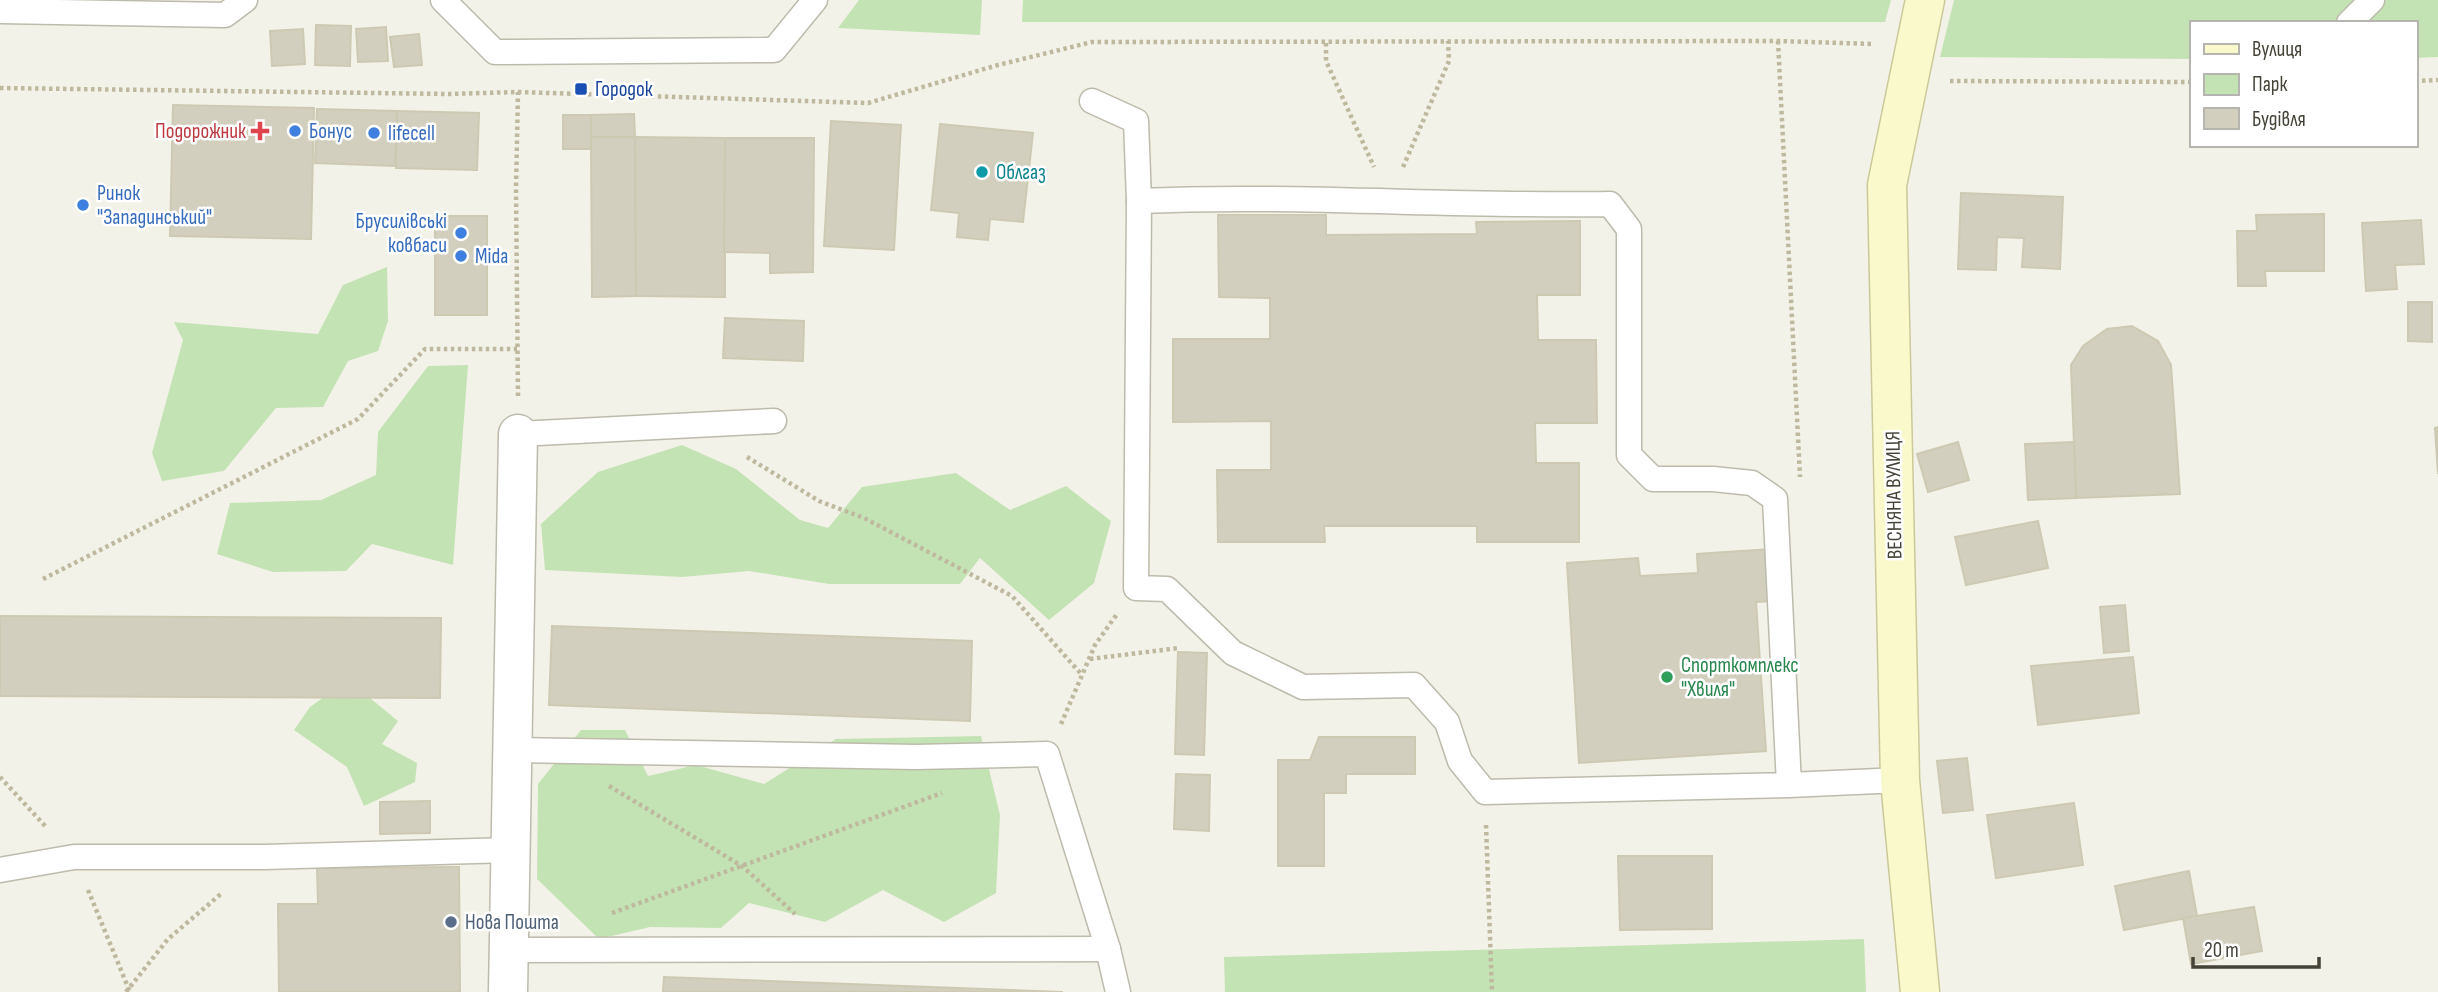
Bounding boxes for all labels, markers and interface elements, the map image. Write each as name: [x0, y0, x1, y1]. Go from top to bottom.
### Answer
legend: [2190, 21, 2417, 147]
text: Вулиця: [2252, 37, 2302, 62]
text: Парк: [2252, 72, 2287, 97]
place label: Городок: [595, 77, 653, 102]
marker: Городок: [573, 81, 589, 97]
text: Будівля: [2252, 107, 2306, 132]
place label: Подорожник: [155, 119, 246, 144]
place label: Бонус: [309, 119, 352, 144]
place label: lifecell: [388, 121, 435, 146]
marker: Подорожник: [252, 123, 268, 139]
marker: Бонус: [287, 123, 303, 139]
marker: lifecell: [366, 125, 382, 141]
place label: Облгаз: [996, 160, 1046, 185]
marker: Облгаз: [974, 164, 990, 180]
place label: Ринок "Западинський": [97, 181, 212, 230]
marker: Ринок "Западинський": [75, 197, 91, 213]
place label: Брусилівські ковбаси: [356, 209, 447, 258]
marker: Брусилівські ковбаси: [453, 225, 469, 241]
place label: Mida: [475, 244, 508, 269]
marker: Mida: [453, 248, 469, 264]
street label: ВЕСНЯНА ВУЛИЦЯ: [1880, 431, 1908, 559]
place label: Спорткомплекс "Хвиля": [1681, 653, 1799, 702]
marker: Спорткомплекс "Хвиля": [1659, 669, 1675, 685]
place label: Нова Пошта: [465, 910, 559, 935]
marker: Нова Пошта: [443, 914, 459, 930]
scale bar: [2193, 926, 2319, 970]
text: 20 m: [2204, 938, 2239, 963]

